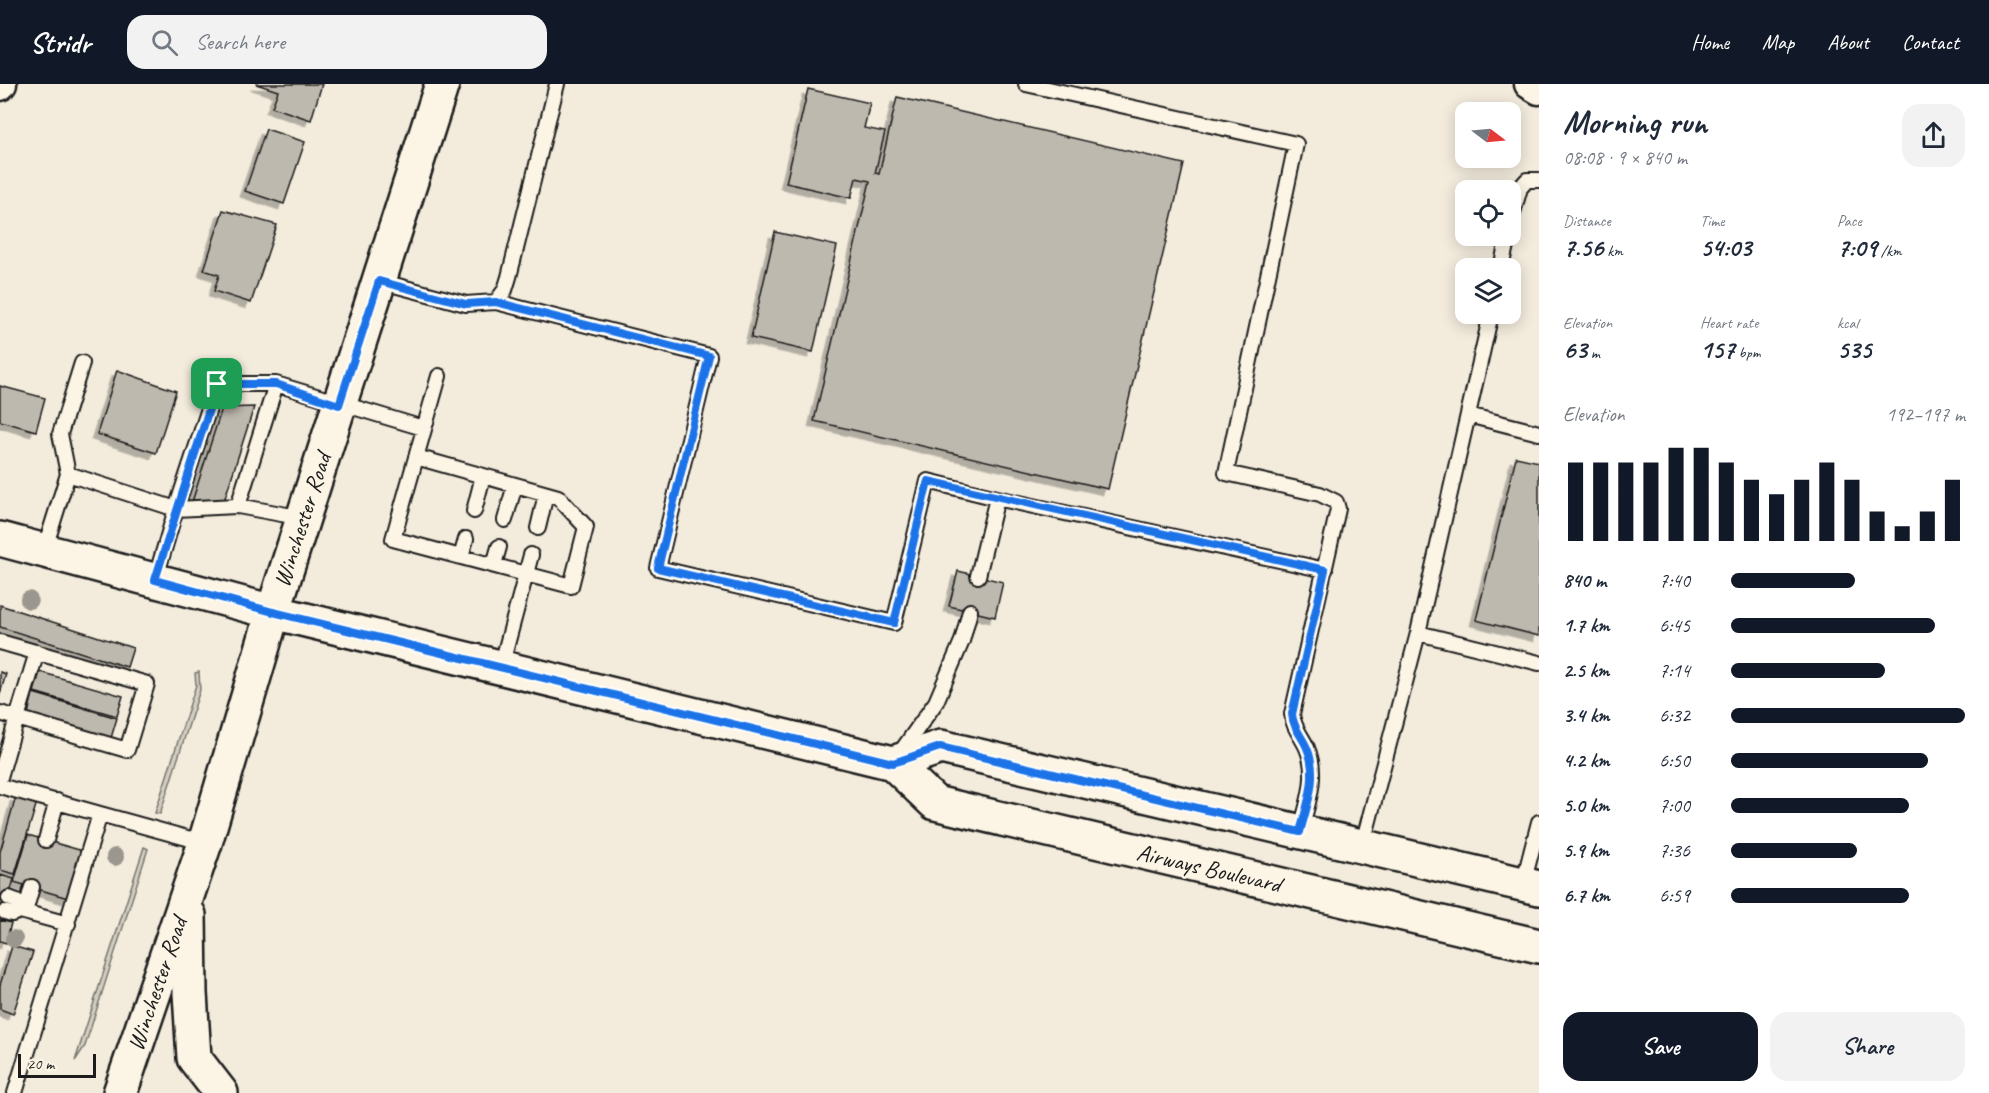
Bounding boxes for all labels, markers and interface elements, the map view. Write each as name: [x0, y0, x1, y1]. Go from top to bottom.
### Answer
search box: [127, 15, 547, 69]
text: Stridr: [30, 25, 91, 60]
icon: search: [148, 26, 181, 59]
text: Search here: [196, 28, 285, 56]
text: Home: [1691, 29, 1729, 55]
text: Map: [1762, 29, 1794, 55]
text: About: [1827, 29, 1869, 55]
text: Contact: [1902, 29, 1959, 55]
text: Morning run: [1563, 101, 1707, 143]
north arrow: [1455, 102, 1521, 168]
map controls: [1455, 102, 1521, 324]
button: share: [1902, 104, 1965, 167]
text: 08:08 · 9 × 840 m: [1563, 145, 1687, 170]
button: locate: [1455, 180, 1521, 246]
text: Distance: [1563, 211, 1611, 231]
text: Time: [1700, 211, 1724, 231]
text: Pace: [1837, 211, 1862, 231]
text: 7.56: [1563, 231, 1603, 264]
text: 54:03: [1700, 231, 1752, 264]
text: 7:09: [1837, 231, 1877, 264]
text: km: [1603, 241, 1623, 261]
text: /km: [1877, 241, 1902, 261]
button: layers: [1455, 258, 1521, 324]
text: Elevation: [1563, 313, 1612, 333]
text: Heart rate: [1700, 313, 1758, 333]
text: kcal: [1837, 313, 1858, 333]
text: 63: [1563, 333, 1587, 366]
text: 157: [1700, 333, 1735, 366]
text: 535: [1837, 333, 1871, 366]
text: m: [1587, 343, 1600, 363]
text: bpm: [1735, 343, 1760, 363]
pin: [191, 358, 242, 409]
icon: arrive: [200, 367, 233, 400]
text: Elevation: [1563, 402, 1625, 427]
text: 192–197 m: [1886, 402, 1965, 427]
street label: Winchester Road: [266, 446, 339, 591]
text: 840 m: [1563, 568, 1606, 593]
text: 7:40: [1659, 568, 1690, 593]
text: 1.7 km: [1563, 613, 1609, 638]
text: 6:45: [1659, 613, 1690, 638]
text: 2.5 km: [1563, 658, 1609, 683]
text: 7:14: [1659, 658, 1690, 683]
text: 3.4 km: [1563, 703, 1610, 728]
text: 6:32: [1659, 703, 1690, 728]
text: 4.2 km: [1563, 748, 1610, 773]
text: 6:50: [1659, 748, 1690, 773]
text: 5.0 km: [1563, 793, 1609, 818]
text: 7:00: [1659, 793, 1690, 818]
street label: Airways Boulevard: [1134, 837, 1287, 900]
text: 5.9 km: [1563, 838, 1609, 863]
text: 7:36: [1659, 838, 1690, 863]
text: 6.7 km: [1563, 883, 1610, 908]
text: 6:59: [1659, 883, 1690, 908]
street label: Winchester Road: [120, 910, 195, 1055]
button: Save: [1563, 1012, 1758, 1081]
button: Share: [1770, 1012, 1965, 1081]
scale bar: [18, 1051, 96, 1078]
text: 20 m: [27, 1054, 54, 1074]

